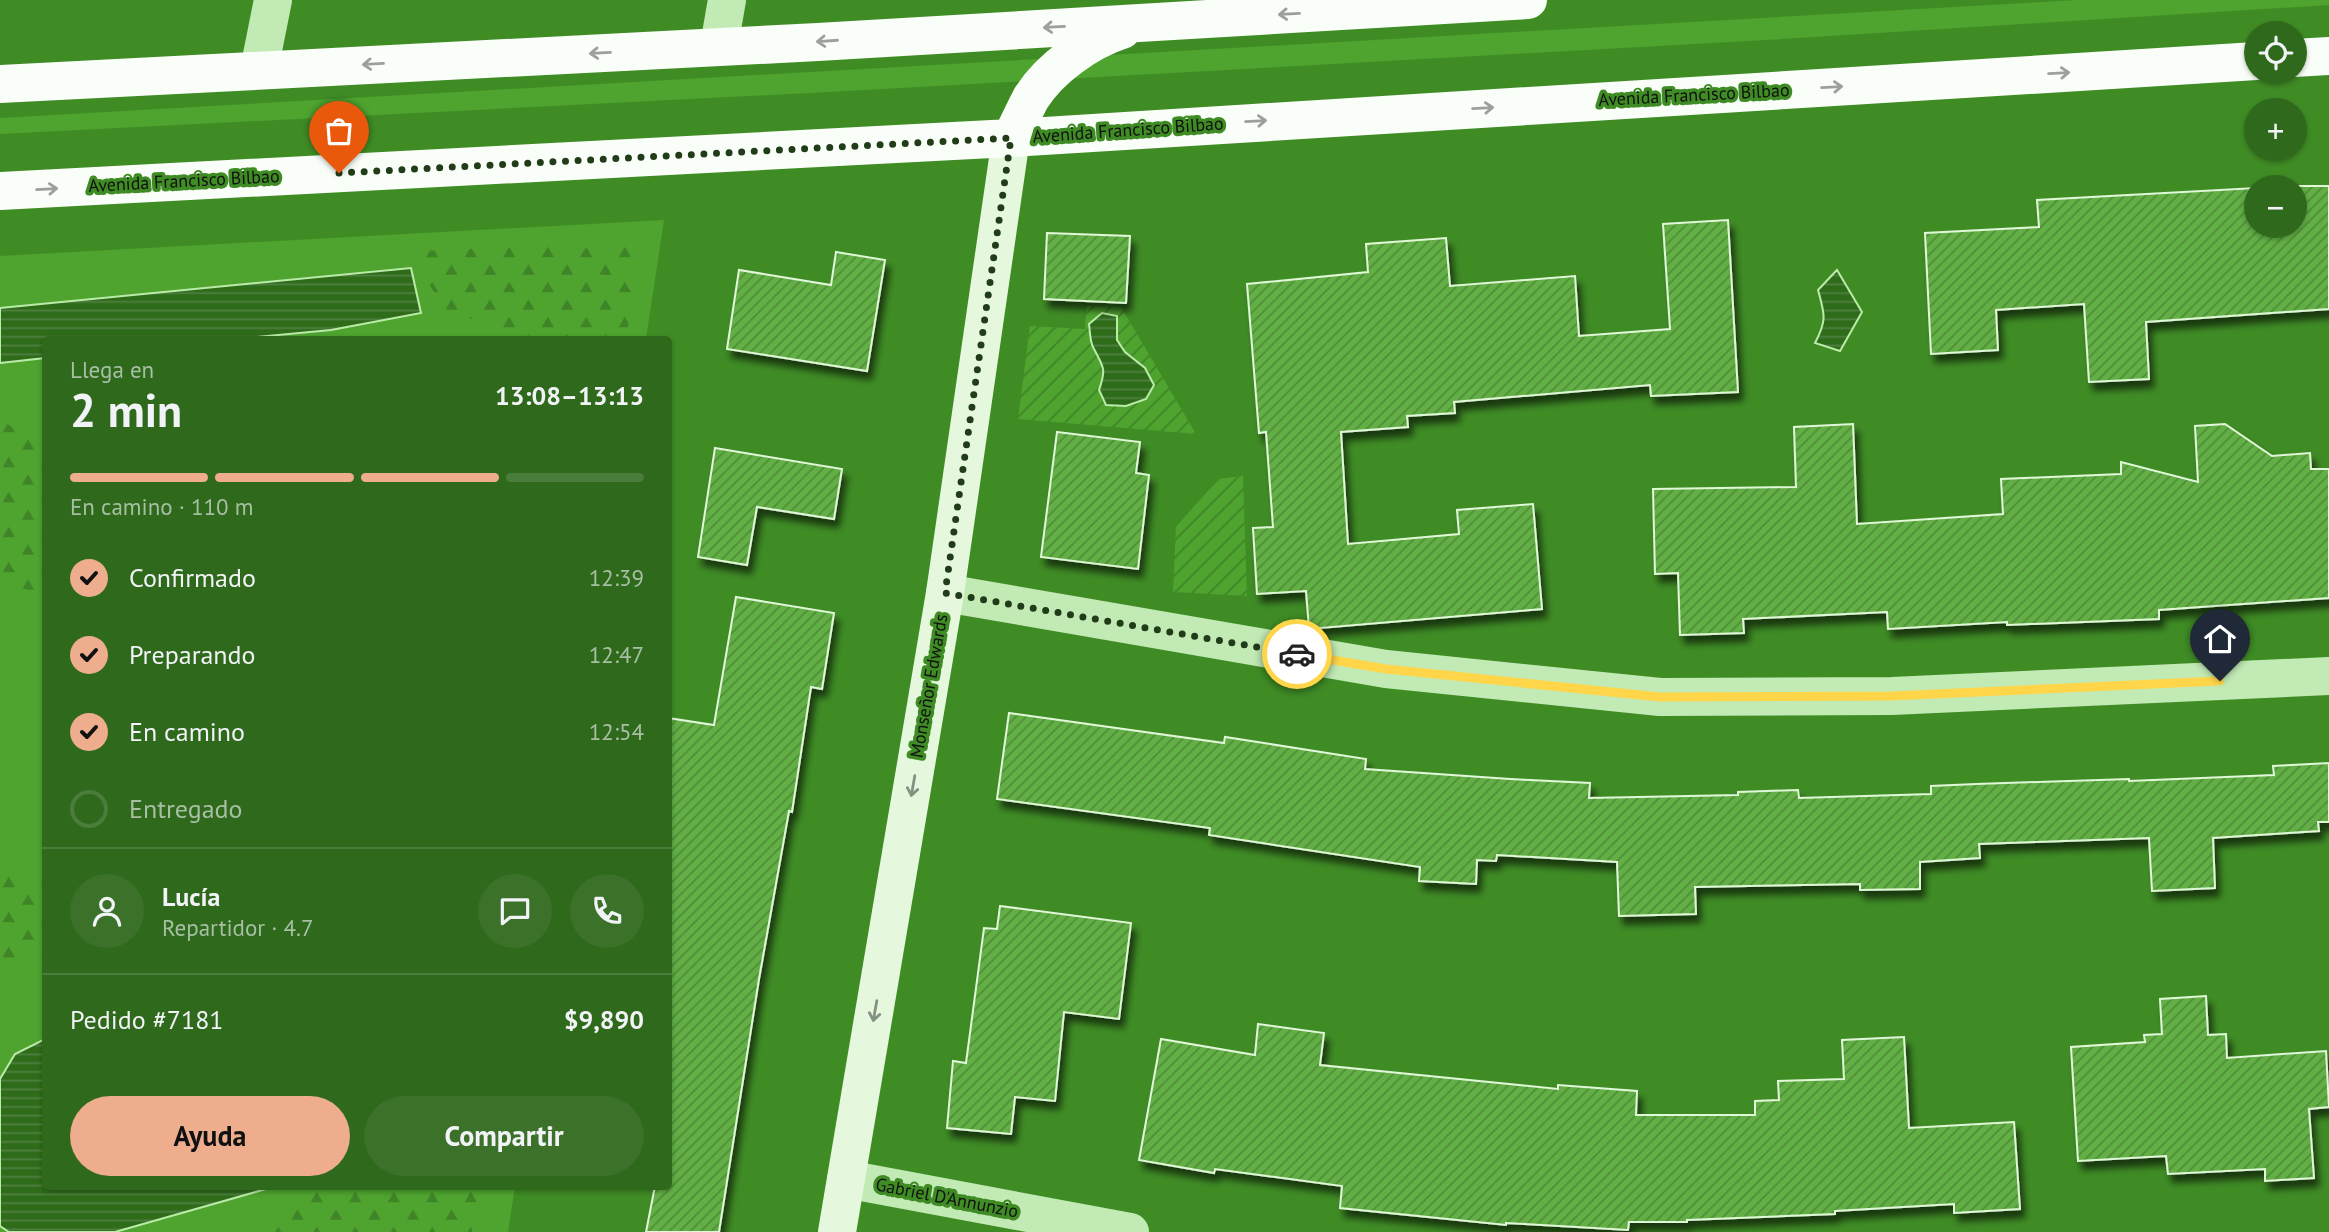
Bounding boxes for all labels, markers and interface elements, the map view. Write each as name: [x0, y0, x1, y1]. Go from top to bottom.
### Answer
one-way arrow: [1278, 7, 1301, 20]
one-way arrow: [1043, 21, 1066, 34]
map controls: [2244, 21, 2307, 238]
button: locate: [2244, 21, 2307, 84]
one-way arrow: [817, 35, 839, 48]
one-way arrow: [589, 46, 612, 59]
one-way arrow: [362, 58, 385, 71]
one-way arrow: [2047, 66, 2070, 79]
street label: Avenida Francisco Bilbao: [1598, 78, 1790, 111]
one-way arrow: [1820, 80, 1843, 93]
button: +: [2244, 98, 2307, 161]
pin: [309, 101, 369, 173]
one-way arrow: [1471, 101, 1494, 114]
street label: Avenida Francisco Bilbao: [1032, 111, 1224, 148]
icon: bag: [320, 112, 358, 150]
one-way arrow: [1244, 115, 1267, 128]
street label: Avenida Francisco Bilbao: [88, 164, 280, 197]
button: −: [2244, 175, 2307, 238]
one-way arrow: [36, 182, 59, 195]
text: Llega en: [70, 355, 154, 384]
text: 13:08–13:13: [495, 379, 644, 412]
text: 2 min: [70, 380, 182, 440]
text: En camino · 110 m: [70, 492, 253, 521]
icon: check: [70, 559, 108, 597]
text: Confirmado: [129, 561, 256, 594]
text: 12:39: [589, 563, 644, 592]
pin: [2190, 609, 2250, 681]
street label: Monseñor Edwards: [905, 612, 952, 760]
courier: [1262, 619, 1332, 689]
icon: home: [2201, 620, 2239, 658]
icon: car: [1278, 635, 1316, 673]
icon: check: [70, 636, 108, 674]
text: Preparando: [129, 638, 256, 671]
text: 12:47: [589, 640, 644, 669]
icon: check: [70, 713, 108, 751]
text: En camino: [129, 715, 245, 748]
text: 12:54: [589, 717, 644, 746]
one-way arrow: [905, 774, 919, 797]
text: Entregado: [129, 792, 243, 825]
button: person: [70, 874, 144, 948]
button: chat: [478, 874, 552, 948]
button: phone: [570, 874, 644, 948]
text: Lucía: [162, 880, 221, 913]
text: Repartidor · 4.7: [162, 913, 314, 942]
one-way arrow: [868, 999, 881, 1022]
text: Pedido #7181: [70, 1003, 223, 1036]
text: $9,890: [564, 1003, 644, 1036]
button: Ayuda: [70, 1096, 350, 1176]
button: Compartir: [364, 1096, 644, 1176]
street label: Gabriel D'Annunzio: [874, 1172, 1020, 1223]

